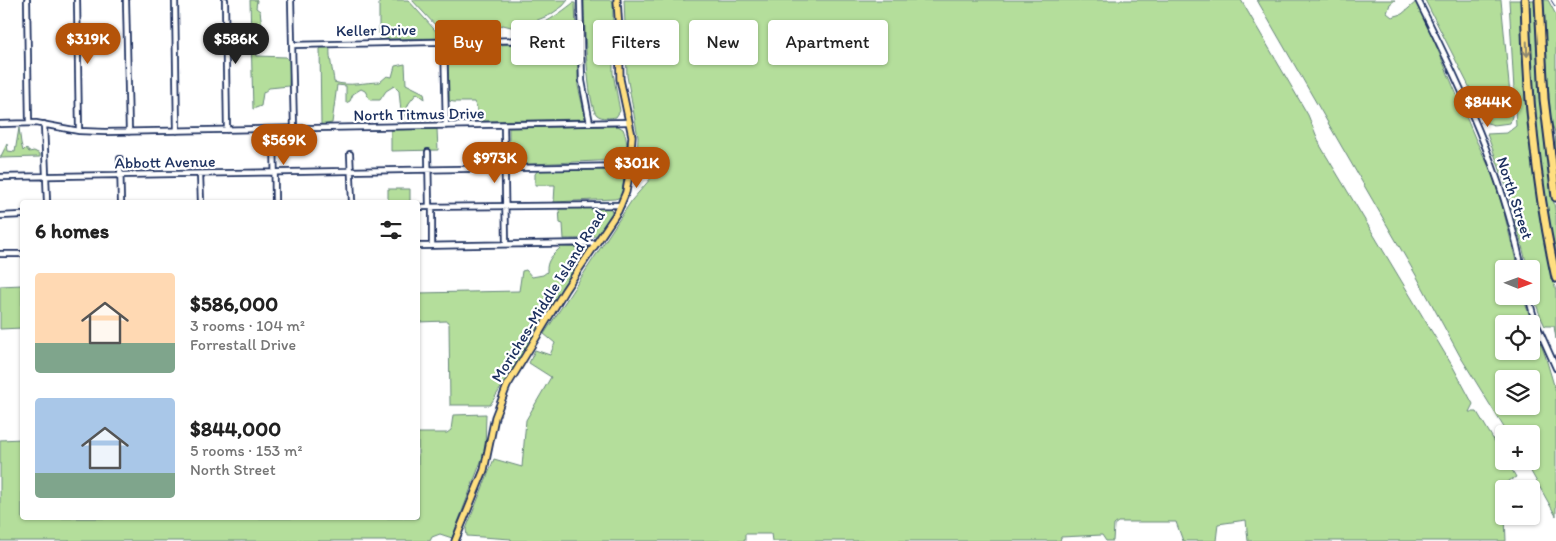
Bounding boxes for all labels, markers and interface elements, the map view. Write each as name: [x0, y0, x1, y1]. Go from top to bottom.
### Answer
street label: Keller Drive: [336, 20, 416, 40]
chip: Buy: [435, 20, 501, 65]
chip: Rent: [511, 20, 583, 65]
chip: Filters: [593, 20, 679, 65]
chip: New: [689, 20, 758, 65]
chip: Apartment: [768, 20, 888, 65]
pin: $319K: [53, 22, 123, 65]
pin: $586K: [201, 22, 271, 65]
text: $319K: [67, 29, 109, 48]
text: $586K: [214, 29, 258, 48]
one-way arrow: [1522, 40, 1531, 56]
pin: $844K: [1453, 86, 1523, 128]
text: $844K: [1465, 92, 1511, 111]
street label: North Titmus Drive: [353, 103, 485, 125]
pin: $569K: [249, 124, 319, 166]
text: $569K: [262, 130, 306, 149]
pin: $973K: [460, 142, 530, 184]
pin: $301K: [602, 146, 672, 189]
text: $973K: [473, 148, 517, 167]
street label: Abbott Avenue: [114, 152, 216, 172]
text: $301K: [615, 153, 659, 172]
street label: North Street: [1493, 154, 1537, 242]
street label: Moriches-Middle Island Road: [487, 206, 609, 386]
icon: filters: [377, 216, 405, 244]
text: 6 homes: [35, 218, 109, 243]
north arrow: [1495, 260, 1540, 305]
map controls: [1495, 260, 1540, 525]
text: $586,000: [190, 291, 278, 316]
icon: home: [75, 293, 135, 353]
button: locate: [1495, 315, 1540, 360]
text: 3 rooms · 104 m²: [190, 316, 305, 335]
text: Forrestall Drive: [190, 335, 296, 354]
button: layers: [1495, 370, 1540, 415]
text: $844,000: [190, 416, 281, 441]
icon: home: [75, 418, 135, 478]
button: +: [1495, 425, 1540, 470]
text: 5 rooms · 153 m²: [190, 441, 302, 460]
text: North Street: [190, 460, 276, 479]
button: −: [1495, 480, 1540, 525]

